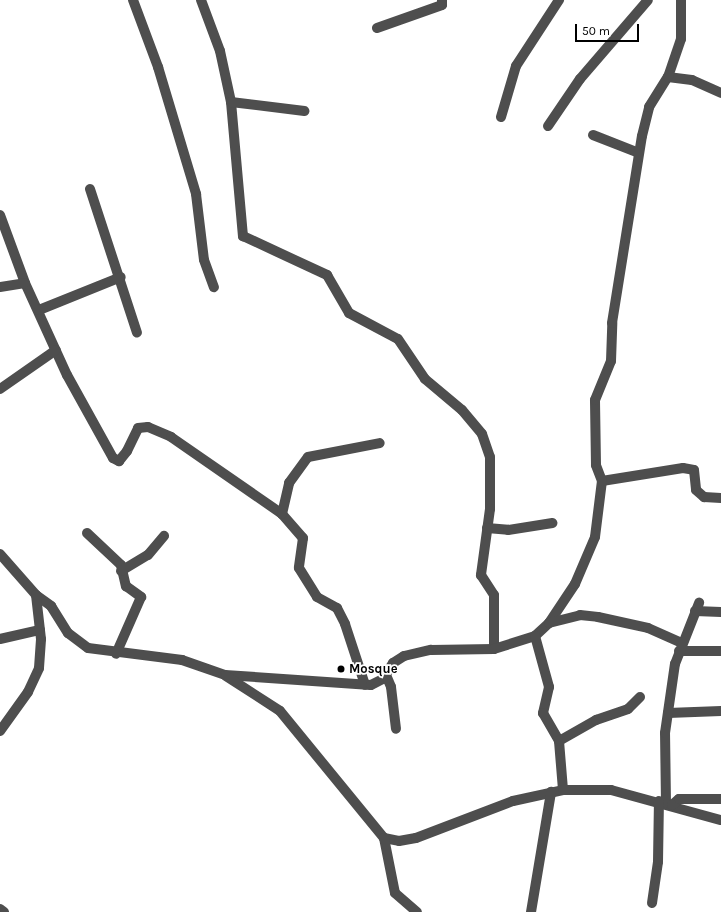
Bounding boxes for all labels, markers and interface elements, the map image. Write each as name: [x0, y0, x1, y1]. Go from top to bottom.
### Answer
scale bar: [577, 16, 641, 42]
text: 50 m: [582, 24, 610, 38]
place label: Mosque: [349, 661, 398, 677]
marker: Mosque: [336, 664, 346, 674]

